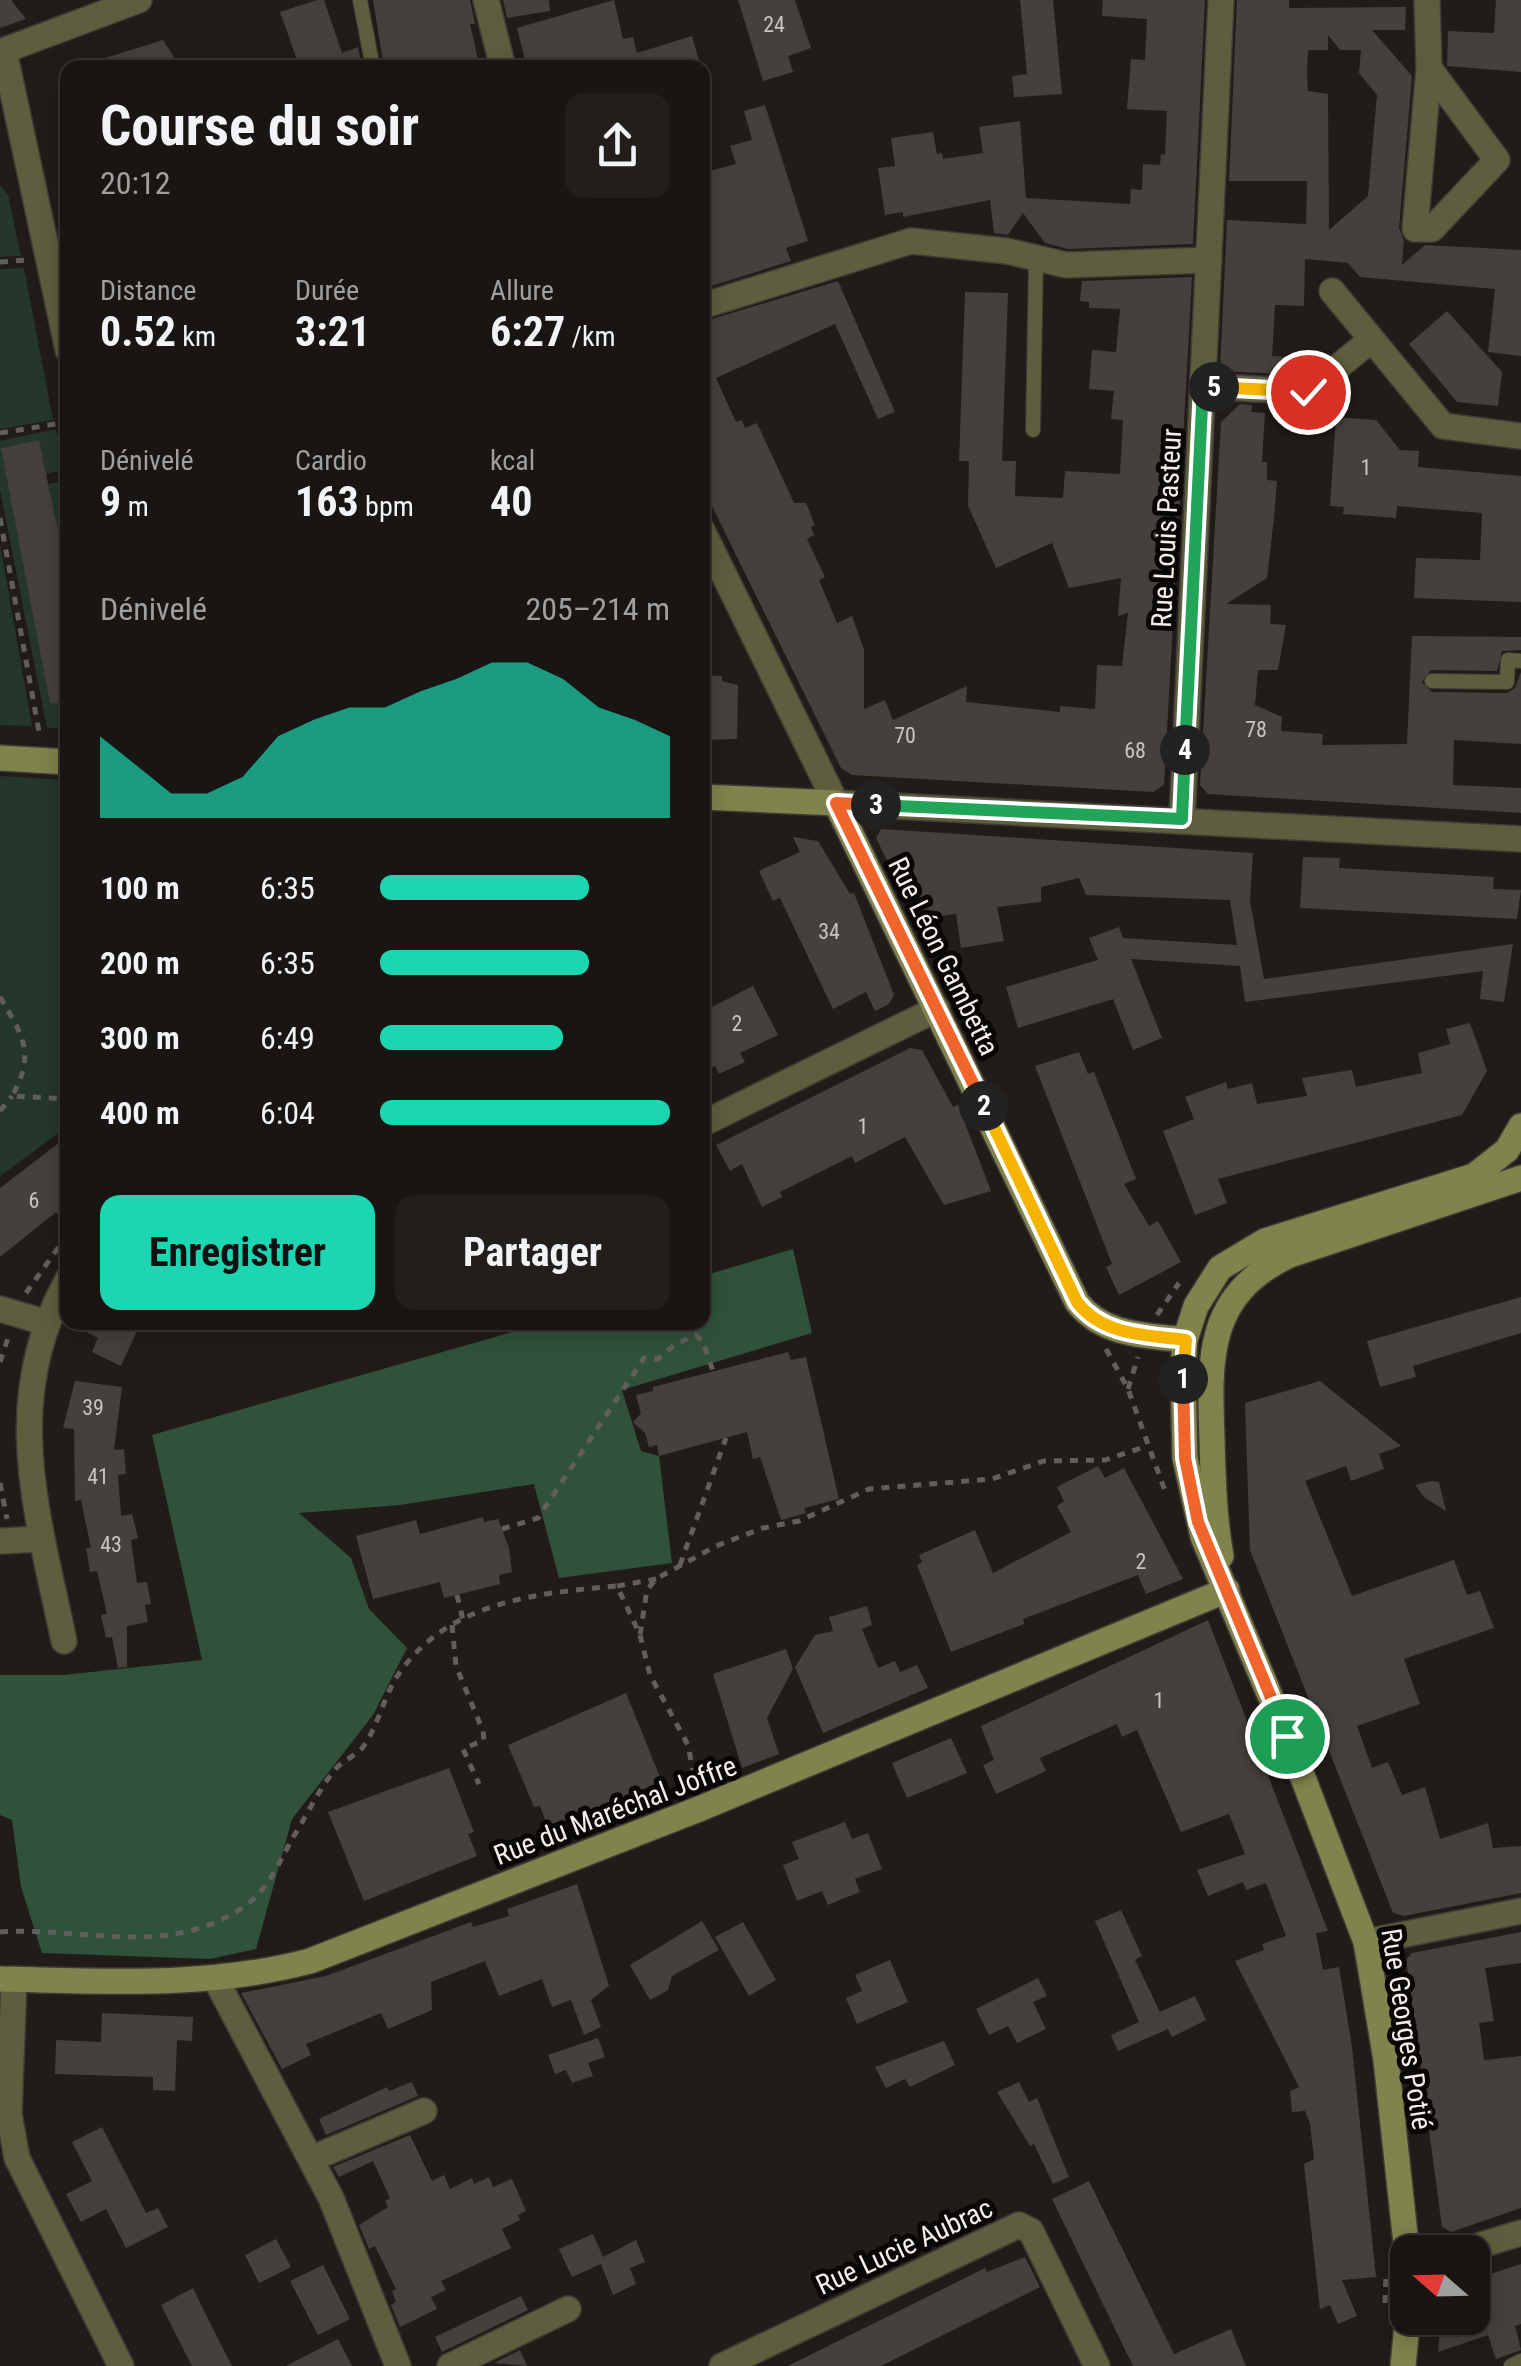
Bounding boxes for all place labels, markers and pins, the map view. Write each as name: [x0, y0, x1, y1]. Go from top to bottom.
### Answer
pin: [1266, 350, 1351, 435]
pin: 5: [1189, 362, 1239, 412]
pin: 4: [1160, 725, 1210, 775]
pin: 3: [851, 780, 901, 830]
pin: 2: [959, 1081, 1009, 1131]
pin: 1: [1158, 1354, 1208, 1404]
pin: [1245, 1694, 1330, 1779]

